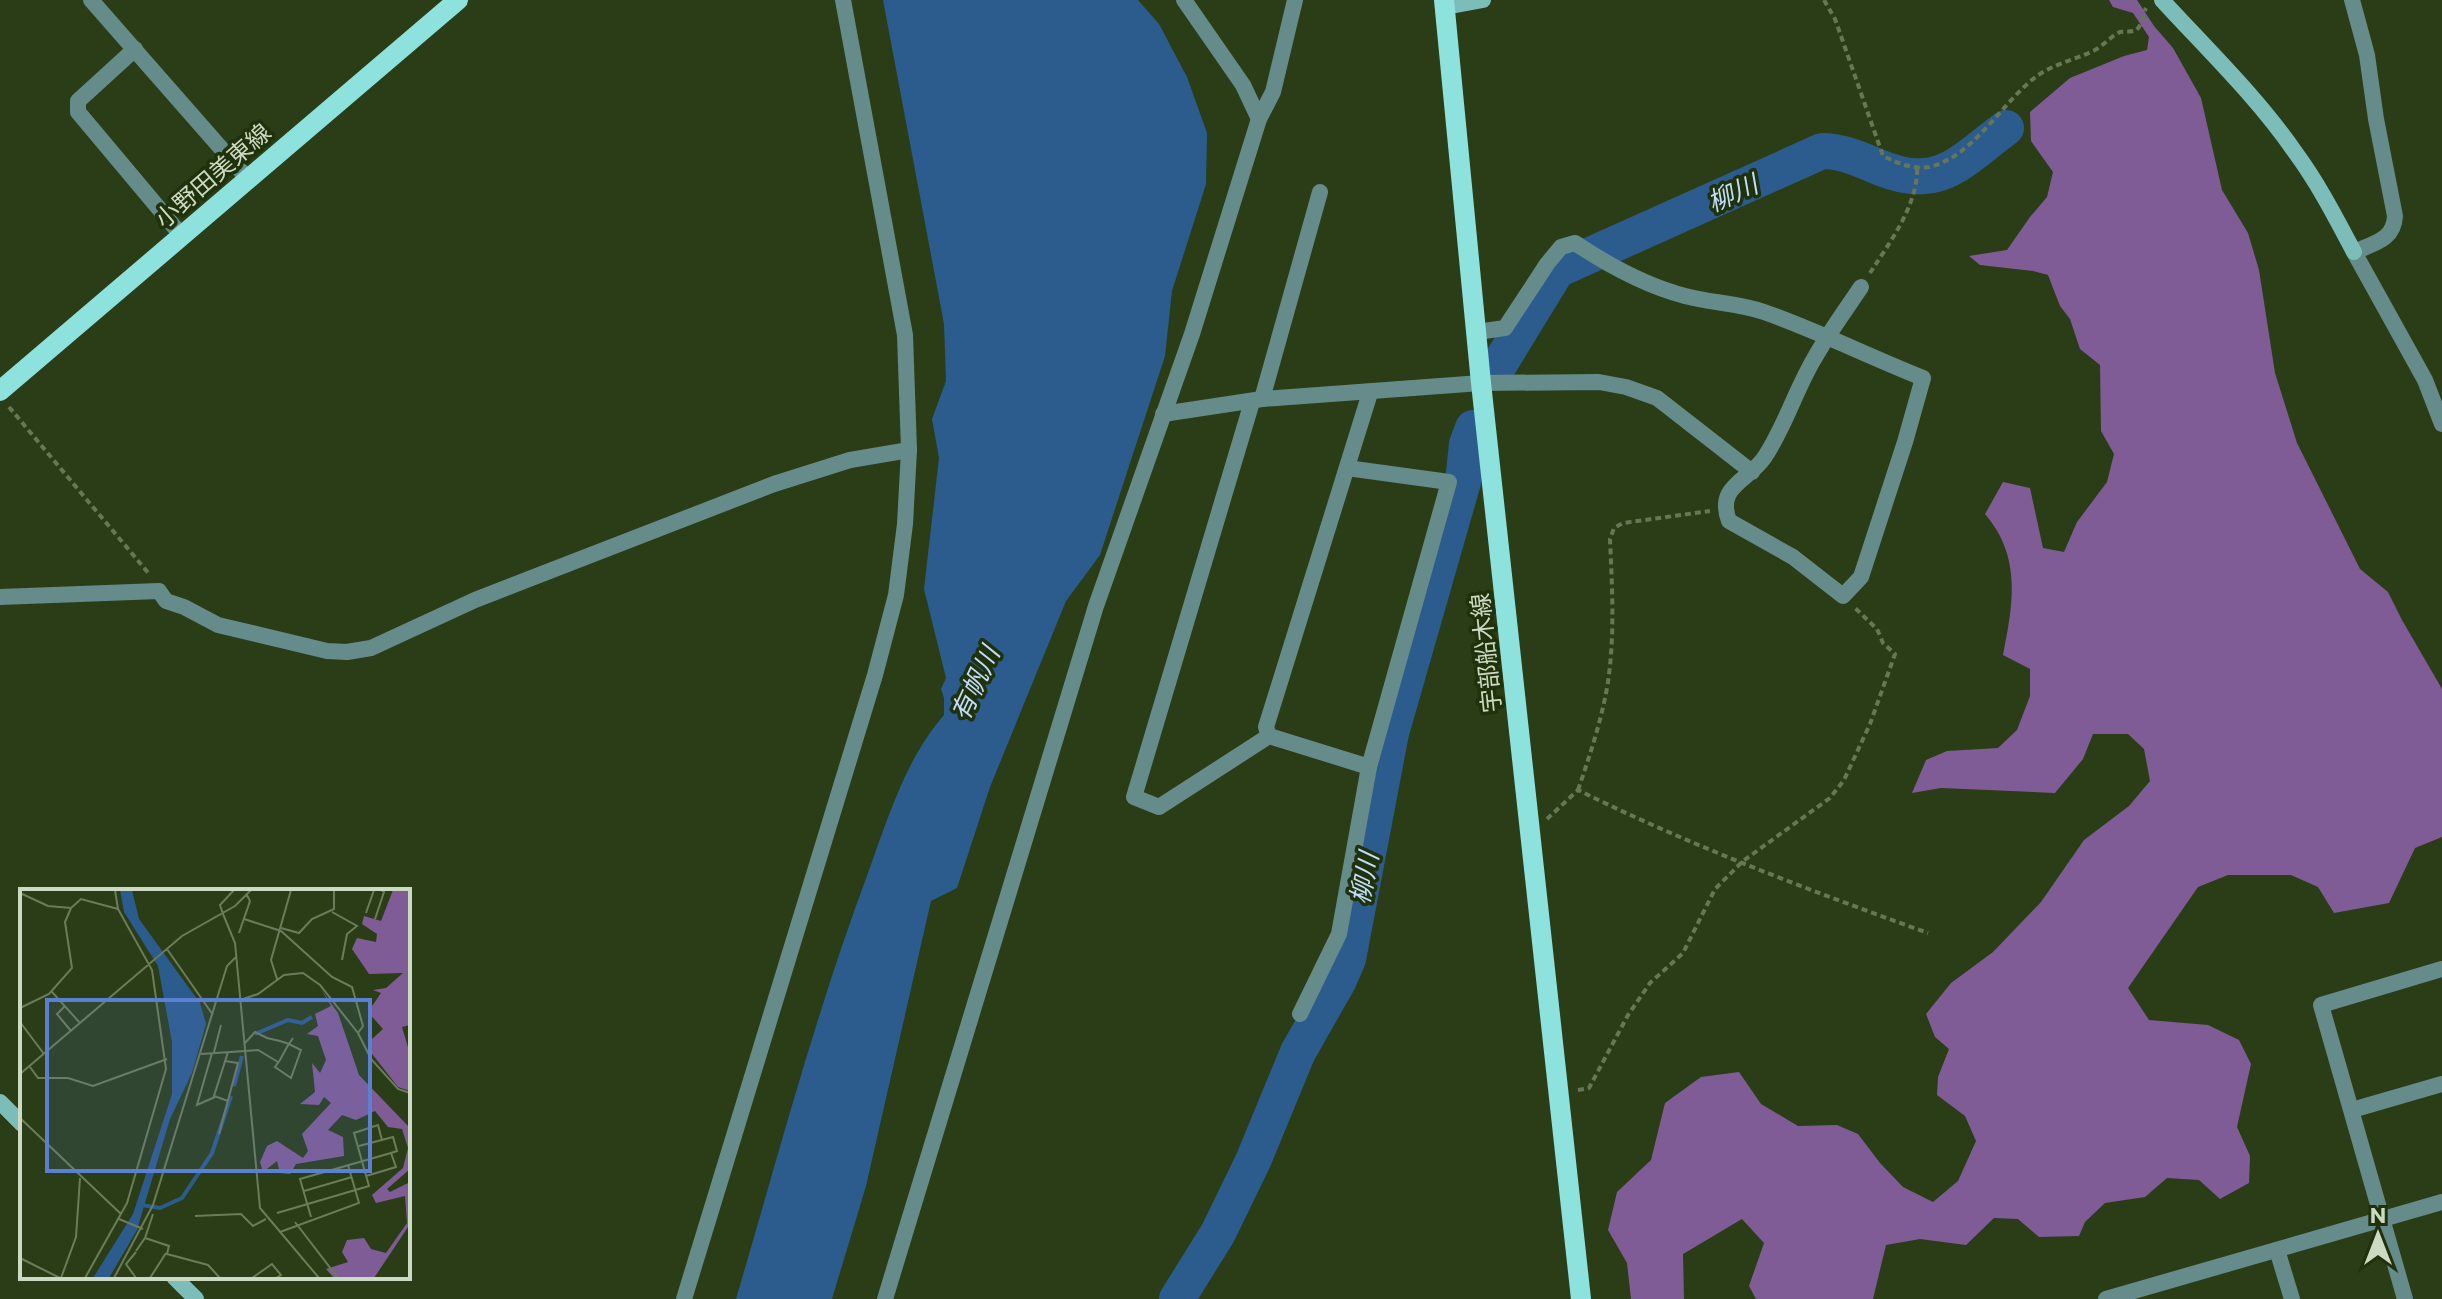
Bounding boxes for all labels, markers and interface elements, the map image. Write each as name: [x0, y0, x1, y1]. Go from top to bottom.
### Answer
street label: 小野田美東線: [148, 117, 276, 233]
water label: 柳川: [1702, 166, 1765, 217]
street label: 宇部船木線: [1464, 592, 1506, 714]
water label: 有帆川: [943, 638, 1006, 725]
water label: 柳川: [1343, 847, 1384, 906]
inset map: [20, 889, 410, 1279]
north arrow: [2338, 1195, 2418, 1275]
text: N: [2370, 1201, 2386, 1228]

